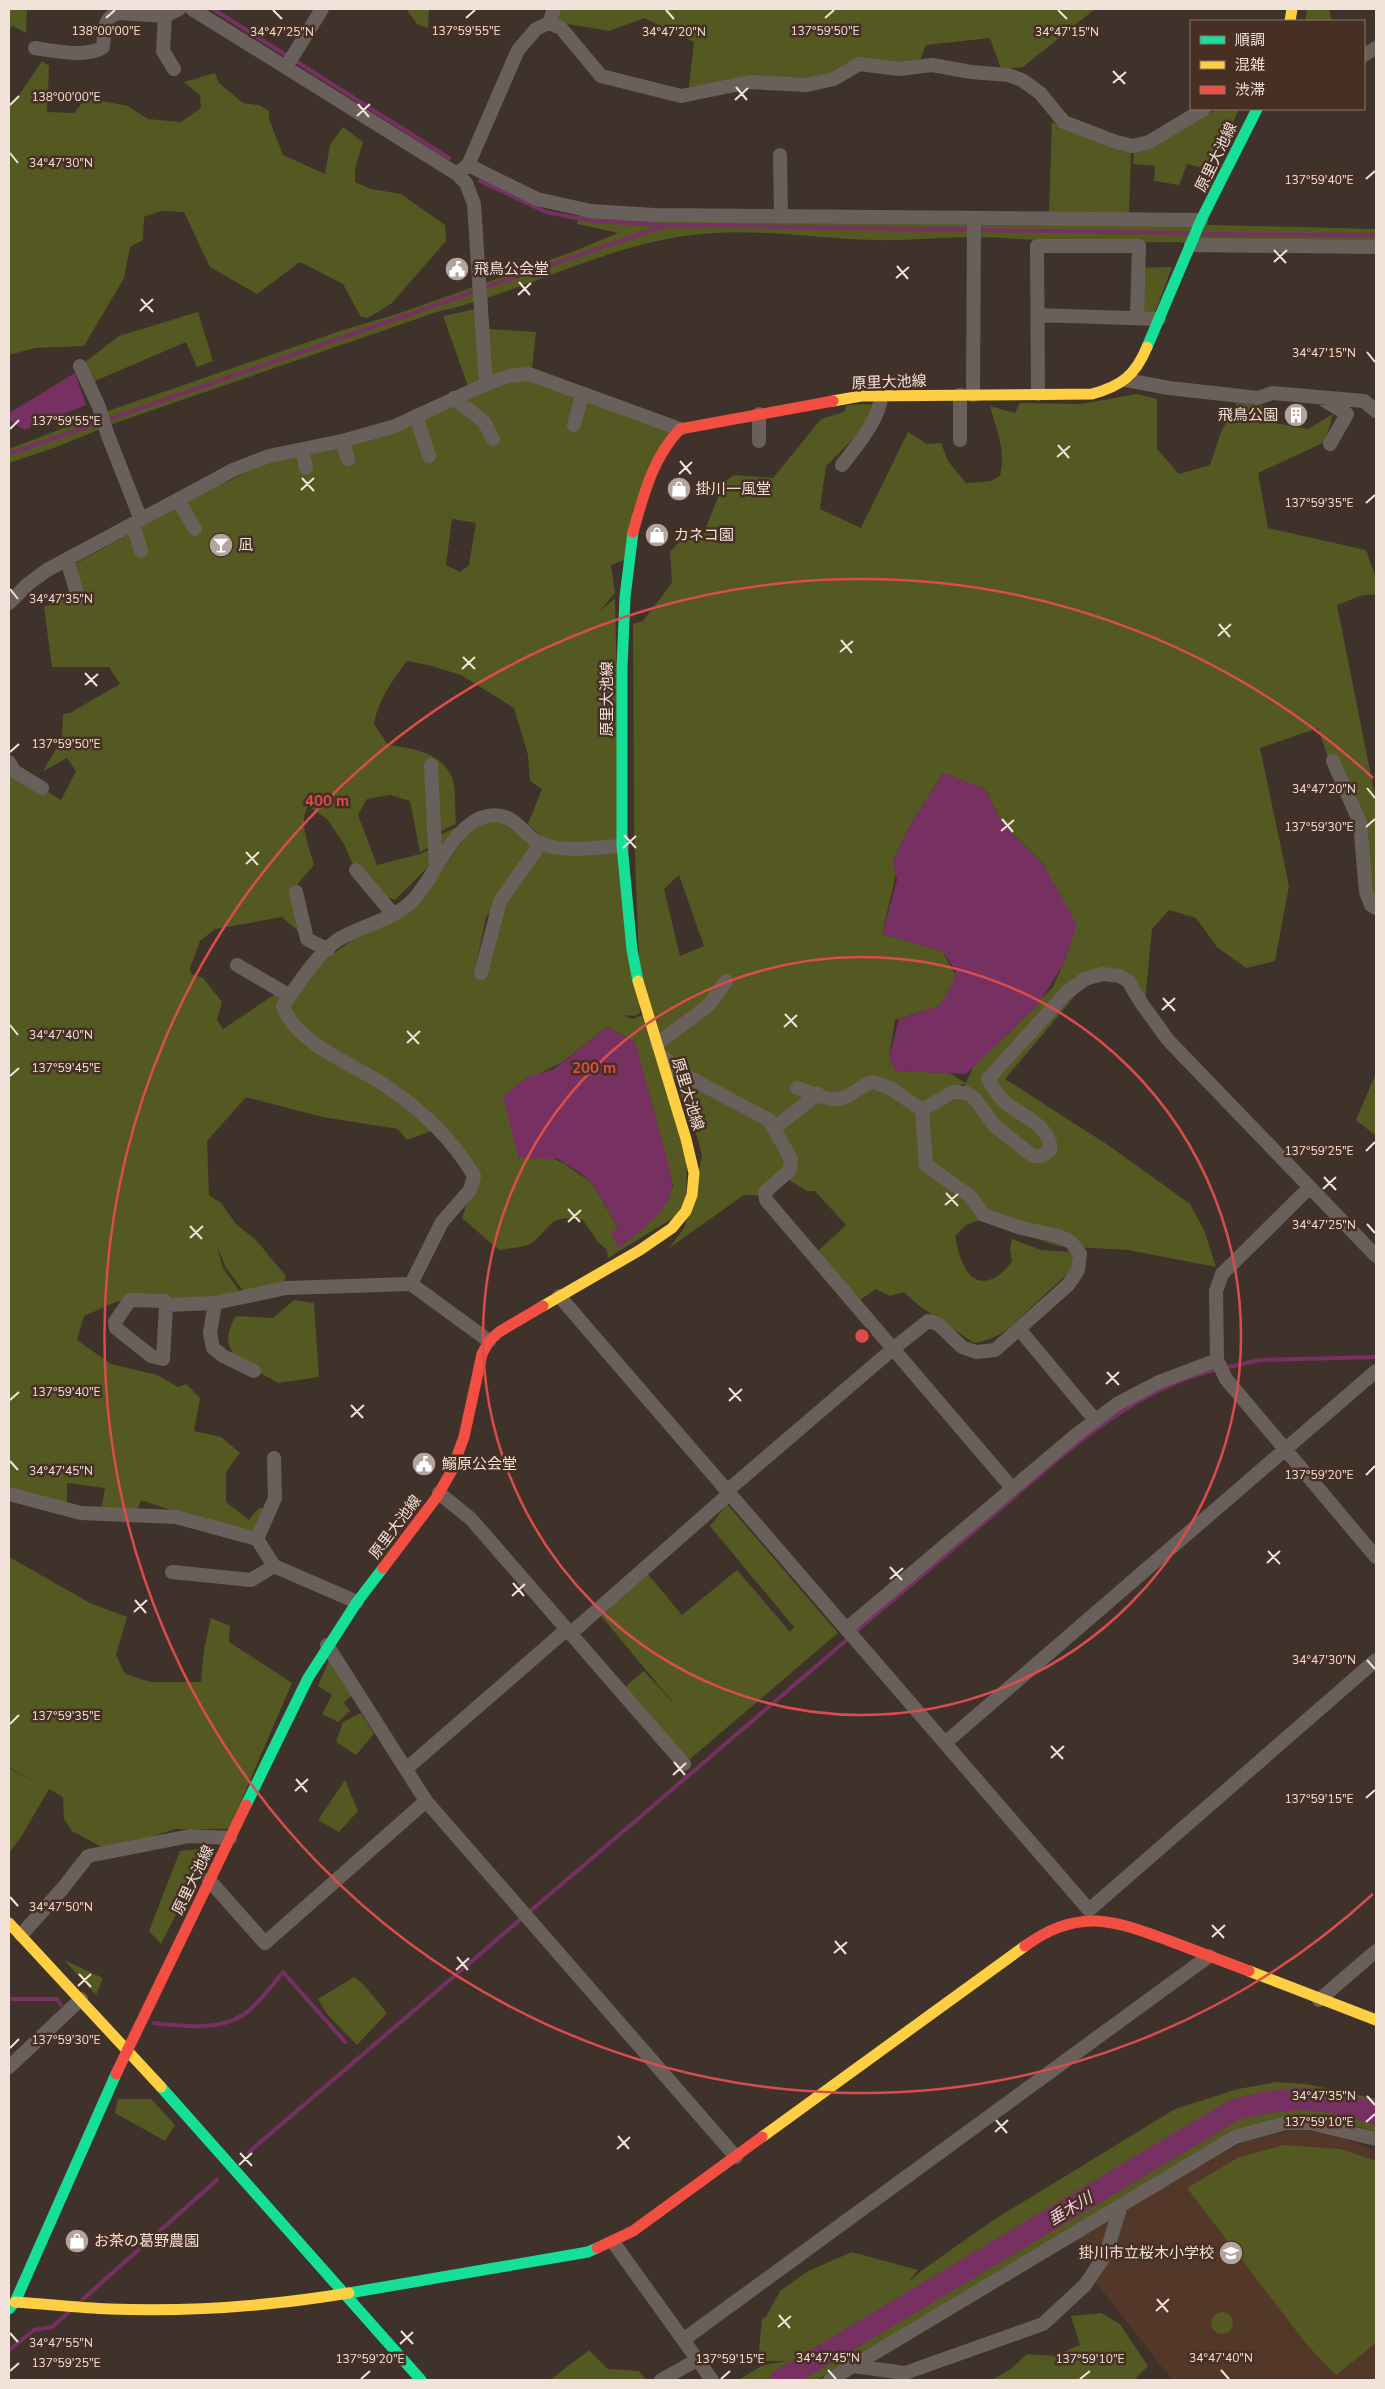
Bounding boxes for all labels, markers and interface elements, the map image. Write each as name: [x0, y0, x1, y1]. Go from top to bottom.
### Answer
legend: [1190, 20, 1365, 110]
text: 138°00'00"E: [71, 23, 141, 39]
text: 137°59'55"E: [431, 23, 501, 39]
text: 137°59'50"E: [790, 23, 860, 39]
text: 34°47'25"N: [250, 24, 314, 40]
text: 34°47'20"N: [642, 24, 706, 40]
text: 34°47'15"N: [1035, 24, 1099, 40]
text: 順調: [1235, 30, 1265, 50]
text: 混雑: [1235, 55, 1265, 75]
text: 渋滞: [1235, 80, 1265, 100]
text: 138°00'00"E: [31, 89, 101, 105]
street label: 原里大池線: [1191, 119, 1241, 195]
text: 34°47'30"N: [29, 155, 93, 171]
text: 137°59'40"E: [1284, 172, 1354, 188]
public building icon: 飛鳥公会堂: [444, 256, 470, 282]
place label: 飛鳥公会堂: [474, 259, 549, 279]
text: 34°47'15"N: [1292, 345, 1356, 361]
street label: 原里大池線: [851, 371, 927, 393]
building icon: 飛鳥公園: [1283, 402, 1309, 428]
place label: 飛鳥公園: [1218, 405, 1278, 425]
text: 137°59'55"E: [31, 413, 101, 429]
shop icon: 掛川一風堂: [666, 476, 692, 502]
place label: 掛川一風堂: [696, 479, 771, 499]
text: 137°59'35"E: [1284, 495, 1354, 511]
shop icon: カネコ園: [644, 522, 670, 548]
place label: カネコ園: [674, 525, 734, 545]
bar icon: 凪: [208, 532, 234, 558]
place label: 凪: [238, 535, 253, 555]
text: 34°47'35"N: [29, 591, 93, 607]
street label: 原里大池線: [597, 661, 617, 737]
text: 137°59'50"E: [31, 736, 101, 752]
text: 34°47'20"N: [1292, 781, 1356, 797]
text: 400 m: [305, 791, 349, 811]
text: 137°59'30"E: [1284, 819, 1354, 835]
text: 34°47'40"N: [29, 1027, 93, 1043]
street label: 原里大池線: [667, 1055, 709, 1133]
text: 200 m: [572, 1058, 616, 1078]
text: 137°59'45"E: [31, 1060, 101, 1076]
text: 137°59'25"E: [1284, 1143, 1354, 1159]
text: 34°47'25"N: [1292, 1217, 1356, 1233]
centre of rings: [853, 1327, 871, 1345]
text: 137°59'40"E: [31, 1384, 101, 1400]
public building icon: 鰯原公会堂: [411, 1451, 437, 1477]
place label: 鰯原公会堂: [442, 1454, 517, 1474]
text: 34°47'45"N: [29, 1463, 93, 1479]
text: 137°59'20"E: [1284, 1467, 1354, 1483]
street label: 原里大池線: [364, 1491, 426, 1563]
text: 34°47'30"N: [1292, 1652, 1356, 1668]
text: 137°59'35"E: [31, 1708, 101, 1724]
text: 137°59'15"E: [1284, 1791, 1354, 1807]
street label: 原里大池線: [168, 1842, 218, 1918]
text: 34°47'50"N: [29, 1899, 93, 1915]
text: 137°59'30"E: [31, 2032, 101, 2048]
text: 34°47'35"N: [1292, 2088, 1356, 2104]
text: 137°59'10"E: [1284, 2114, 1354, 2130]
water label: 垂木川: [1044, 2186, 1098, 2231]
shop icon: お茶の葛野農園: [64, 2228, 90, 2254]
place label: お茶の葛野農園: [94, 2231, 199, 2251]
school or university icon: 掛川市立桜木小学校: [1218, 2240, 1244, 2266]
place label: 掛川市立桜木小学校: [1079, 2243, 1214, 2263]
text: 34°47'55"N: [29, 2335, 93, 2351]
text: 34°47'45"N: [796, 2350, 860, 2366]
text: 34°47'40"N: [1189, 2350, 1253, 2366]
text: 137°59'20"E: [335, 2351, 405, 2367]
text: 137°59'15"E: [695, 2351, 765, 2367]
text: 137°59'10"E: [1055, 2351, 1125, 2367]
text: 137°59'25"E: [31, 2355, 101, 2371]

